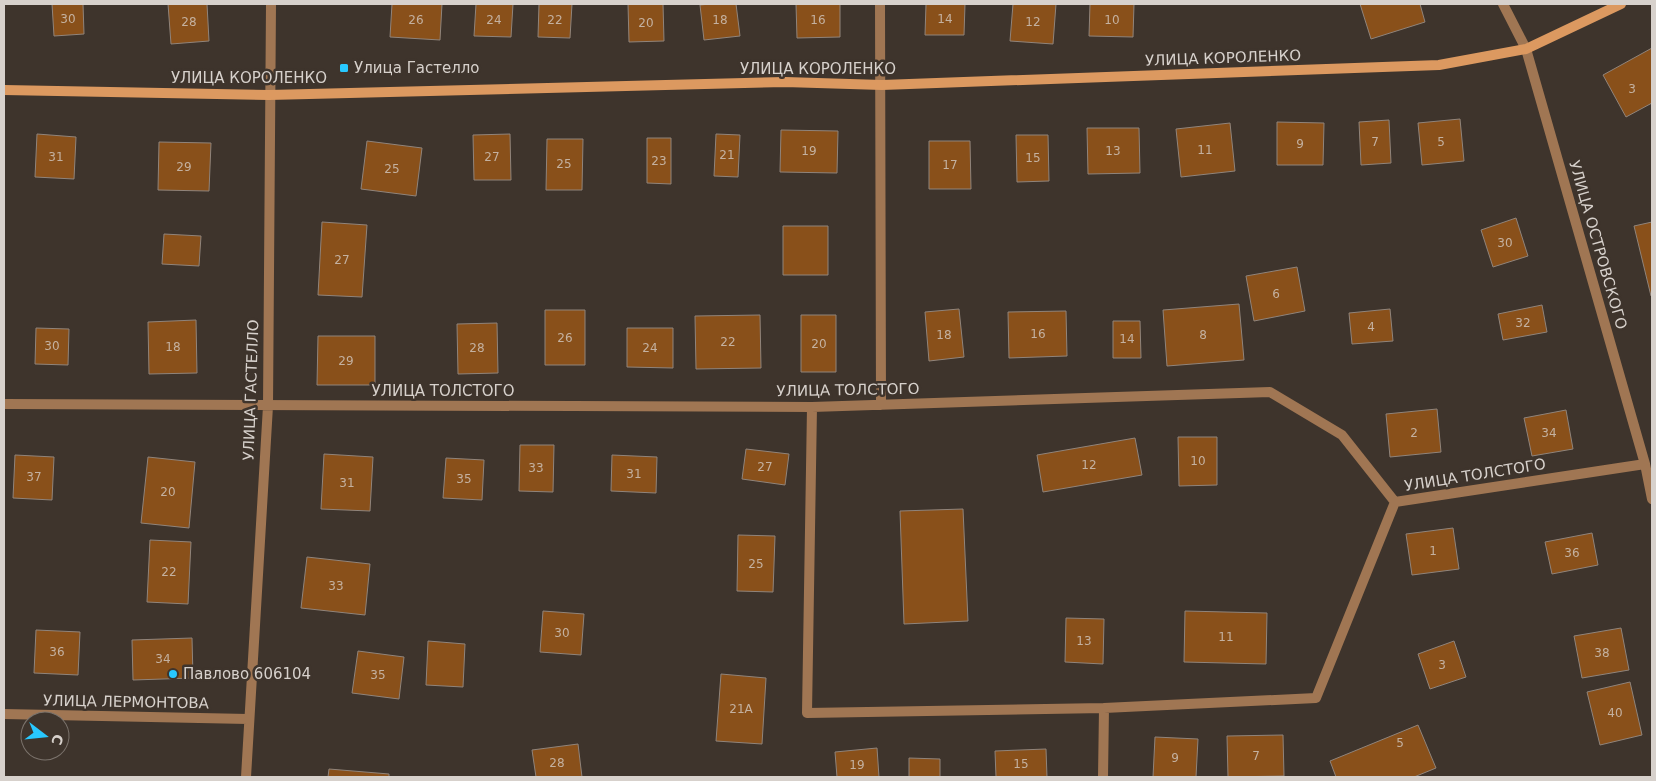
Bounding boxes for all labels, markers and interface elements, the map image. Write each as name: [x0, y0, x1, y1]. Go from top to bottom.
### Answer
house number: 30: [60, 12, 76, 26]
house number: 14: [937, 12, 953, 26]
house number: 26: [408, 13, 424, 27]
house number: 24: [486, 13, 502, 27]
house number: 22: [547, 13, 563, 27]
house number: 18: [712, 13, 728, 27]
house number: 16: [810, 13, 826, 27]
house number: 10: [1104, 13, 1120, 27]
house number: 28: [181, 15, 197, 29]
house number: 12: [1025, 15, 1041, 29]
house number: 20: [638, 16, 654, 30]
street label: УЛИЦА КОРОЛЕНКО: [1145, 46, 1301, 70]
place label: Улица Гастелло: [354, 59, 480, 77]
street label: УЛИЦА КОРОЛЕНКО: [740, 60, 896, 78]
marker: Улица Гастелло: [338, 62, 350, 74]
street label: УЛИЦА КОРОЛЕНКО: [171, 69, 327, 87]
house number: 3: [1628, 82, 1636, 96]
house number: 7: [1371, 135, 1379, 149]
house number: 5: [1437, 135, 1445, 149]
house number: 9: [1296, 137, 1304, 151]
house number: 11: [1197, 143, 1213, 157]
house number: 19: [801, 144, 817, 158]
house number: 13: [1105, 144, 1121, 158]
house number: 21: [719, 148, 735, 162]
house number: 31: [48, 150, 64, 164]
house number: 27: [484, 150, 500, 164]
house number: 15: [1025, 151, 1041, 165]
house number: 23: [651, 154, 667, 168]
house number: 25: [556, 157, 572, 171]
house number: 17: [942, 158, 958, 172]
street label: УЛИЦА ОСТРОВСКОГО: [1565, 159, 1631, 331]
house number: 29: [176, 160, 192, 174]
house number: 25: [384, 162, 400, 176]
house number: 30: [1497, 236, 1513, 250]
house number: 27: [334, 253, 350, 267]
house number: 6: [1272, 287, 1280, 301]
house number: 32: [1515, 316, 1531, 330]
street label: УЛИЦА ГАСТЕЛЛО: [240, 319, 262, 461]
house number: 4: [1367, 320, 1375, 334]
house number: 16: [1030, 327, 1046, 341]
house number: 18: [936, 328, 952, 342]
house number: 8: [1199, 328, 1207, 342]
house number: 26: [557, 331, 573, 345]
house number: 14: [1119, 332, 1135, 346]
house number: 22: [720, 335, 736, 349]
house number: 20: [811, 337, 827, 351]
house number: 30: [44, 339, 60, 353]
house number: 18: [165, 340, 181, 354]
house number: 28: [469, 341, 485, 355]
house number: 24: [642, 341, 658, 355]
house number: 29: [338, 354, 354, 368]
street label: УЛИЦА ТОЛСТОГО: [776, 380, 920, 400]
street label: УЛИЦА ТОЛСТОГО: [372, 382, 514, 400]
house number: 2: [1410, 426, 1418, 440]
house number: 34: [1541, 426, 1557, 440]
house number: 10: [1190, 454, 1206, 468]
street label: УЛИЦА ТОЛСТОГО: [1403, 455, 1547, 495]
house number: 12: [1081, 458, 1097, 472]
house number: 27: [757, 460, 773, 474]
house number: 33: [528, 461, 544, 475]
house number: 31: [626, 467, 642, 481]
house number: 37: [26, 470, 42, 484]
house number: 35: [456, 472, 472, 486]
house number: 31: [339, 476, 355, 490]
house number: 20: [160, 485, 176, 499]
house number: 1: [1429, 544, 1437, 558]
house number: 36: [1564, 546, 1580, 560]
house number: 25: [748, 557, 764, 571]
house number: 22: [161, 565, 177, 579]
house number: 33: [328, 579, 344, 593]
house number: 30: [554, 626, 570, 640]
house number: 11: [1218, 630, 1234, 644]
house number: 13: [1076, 634, 1092, 648]
house number: 36: [49, 645, 65, 659]
house number: 38: [1594, 646, 1610, 660]
house number: 34: [155, 652, 171, 666]
house number: 3: [1438, 658, 1446, 672]
place label: Павлово 606104: [183, 665, 311, 683]
marker: Павлово 606104: [167, 668, 179, 680]
house number: 35: [370, 668, 386, 682]
street label: УЛИЦА ЛЕРМОНТОВА: [43, 692, 210, 712]
house number: 21А: [729, 702, 754, 716]
house number: 40: [1607, 706, 1623, 720]
north arrow: [20, 711, 70, 761]
text: С: [48, 732, 67, 747]
house number: 5: [1396, 736, 1404, 750]
house number: 7: [1252, 749, 1260, 763]
house number: 9: [1171, 751, 1179, 765]
house number: 28: [549, 756, 565, 770]
house number: 15: [1013, 757, 1029, 771]
house number: 19: [849, 758, 865, 772]

